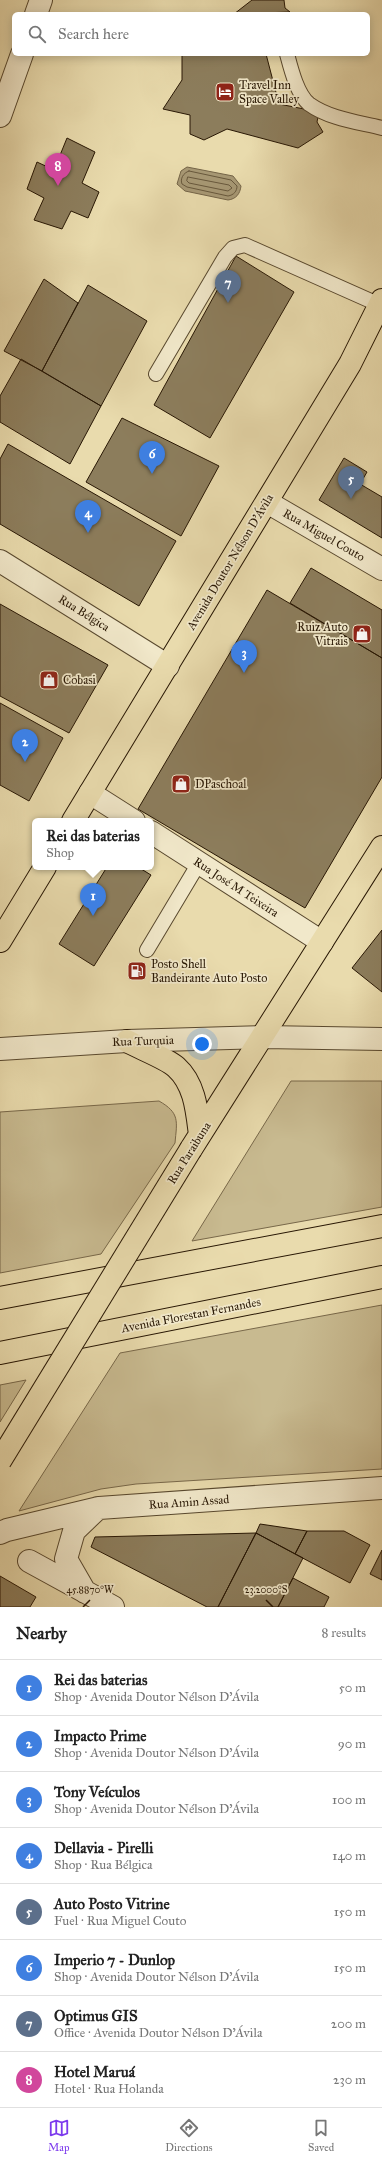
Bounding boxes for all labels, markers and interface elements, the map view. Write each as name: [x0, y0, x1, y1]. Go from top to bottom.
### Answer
search box: [12, 12, 370, 56]
icon: search: [26, 23, 48, 45]
text: Search here: [58, 25, 129, 43]
place label: Travel Inn Space Valley: [239, 78, 299, 106]
hotel icon: Travel Inn Space Valley: [214, 81, 236, 103]
pin: 8: [45, 153, 71, 186]
pin: 7: [215, 270, 241, 303]
pin: 6: [139, 441, 165, 474]
pin: 5: [338, 466, 364, 499]
street label: Avenida Doutor Nélson D'Ávila: [182, 490, 277, 633]
pin: 4: [75, 500, 101, 533]
street label: Rua Miguel Couto: [280, 506, 367, 565]
street label: Rua Bélgica: [55, 592, 113, 636]
place label: Ruiz Auto Vitrais: [297, 620, 348, 648]
shop icon: Ruiz Auto Vitrais: [351, 623, 373, 645]
pin: 3: [231, 640, 257, 673]
shop icon: Cobasi: [38, 669, 60, 691]
place label: Cobasi: [63, 673, 97, 687]
pin: 2: [12, 729, 38, 762]
shop icon: DPaschoal: [170, 773, 192, 795]
place label: DPaschoal: [195, 777, 247, 791]
popup: [32, 818, 154, 870]
text: Rei das baterias: [46, 827, 140, 845]
text: Shop: [46, 845, 74, 861]
street label: Rua José M Teixeira: [190, 854, 282, 921]
pin: 1: [80, 883, 106, 916]
place label: Posto Shell Bandeirante Auto Posto: [151, 957, 267, 985]
fuel station icon: Posto Shell Bandeirante Auto Posto: [126, 960, 148, 982]
street label: Rua Turquia: [112, 1033, 175, 1050]
your location: [192, 1034, 212, 1054]
street label: Rua Paraibuna: [164, 1119, 214, 1187]
street label: Avenida Florestan Fernandes: [119, 1295, 262, 1336]
street label: Rua Amin Assad: [148, 1492, 230, 1512]
text: 45.8870°W: [67, 1584, 114, 1596]
text: 23.2000°S: [245, 1584, 288, 1596]
text: Nearby: [16, 1623, 67, 1644]
text: 8 results: [322, 1625, 366, 1641]
text: Rei das baterias: [54, 1671, 147, 1689]
text: 1: [26, 1680, 32, 1696]
text: 50 m: [339, 1680, 366, 1696]
text: Shop · Avenida Doutor Nélson D'Ávila: [54, 1689, 259, 1705]
text: Impacto Prime: [54, 1727, 146, 1745]
text: 2: [26, 1736, 32, 1752]
text: 90 m: [338, 1736, 366, 1752]
text: Shop · Avenida Doutor Nélson D'Ávila: [54, 1745, 259, 1761]
text: Tony Veículos: [54, 1783, 140, 1801]
text: 3: [26, 1792, 32, 1808]
text: 100 m: [332, 1792, 366, 1808]
text: Shop · Avenida Doutor Nélson D'Ávila: [54, 1801, 259, 1817]
text: Dellavia - Pirelli: [54, 1839, 153, 1857]
text: 4: [25, 1848, 33, 1864]
text: 140 m: [332, 1848, 366, 1864]
text: Shop · Rua Bélgica: [54, 1857, 153, 1873]
text: Auto Posto Vitrine: [54, 1895, 170, 1913]
text: 5: [26, 1904, 32, 1920]
text: 150 m: [334, 1904, 366, 1920]
text: Fuel · Rua Miguel Couto: [54, 1913, 186, 1929]
text: Imperio 7 - Dunlop: [54, 1951, 175, 1969]
text: 6: [26, 1960, 32, 1976]
text: 150 m: [334, 1960, 366, 1976]
text: Shop · Avenida Doutor Nélson D'Ávila: [54, 1969, 259, 1985]
text: Optimus GIS: [54, 2007, 138, 2025]
text: 7: [26, 2016, 32, 2032]
text: 200 m: [331, 2016, 366, 2032]
text: Office · Avenida Doutor Nélson D'Ávila: [54, 2025, 262, 2041]
text: Hotel Maruá: [54, 2063, 135, 2081]
text: 8: [26, 2072, 32, 2088]
text: 230 m: [333, 2072, 366, 2088]
text: Hotel · Rua Holanda: [54, 2081, 164, 2097]
tab: Map: [48, 2117, 70, 2154]
tab: Directions: [165, 2117, 213, 2154]
tab: Saved: [308, 2117, 334, 2154]

